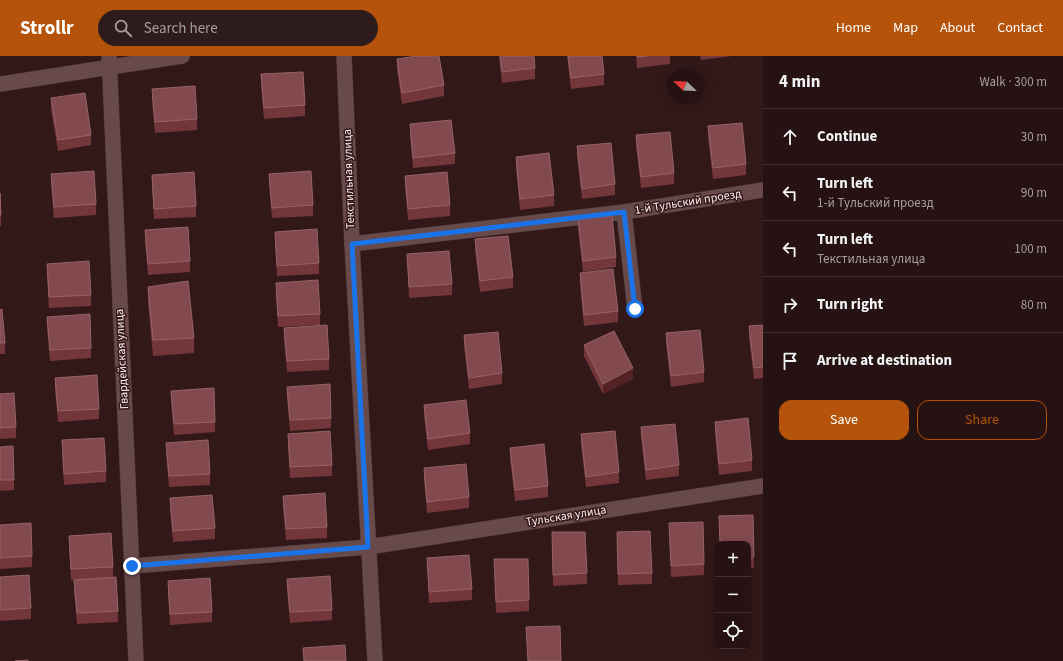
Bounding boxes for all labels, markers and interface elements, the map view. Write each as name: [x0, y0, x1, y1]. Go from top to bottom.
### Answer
search box: [98, 10, 378, 46]
text: Strollr: [20, 15, 74, 42]
icon: search: [112, 17, 134, 39]
text: Search here: [144, 18, 218, 39]
text: Home: [836, 18, 871, 38]
text: Map: [893, 18, 918, 38]
text: About: [940, 18, 975, 38]
text: Contact: [997, 18, 1043, 38]
north arrow: [667, 68, 703, 104]
text: 4 min: [779, 70, 820, 94]
text: Walk · 300 m: [979, 73, 1047, 91]
icon: ahead: [779, 126, 801, 148]
text: Continue: [817, 126, 877, 147]
text: 30 m: [1021, 128, 1047, 146]
street label: Текстильная улица: [339, 129, 359, 229]
text: Turn left: [817, 173, 873, 194]
icon: left: [779, 182, 801, 204]
text: 90 m: [1021, 184, 1047, 202]
street label: 1-й Тульский проезд: [633, 185, 743, 219]
text: 1-й Тульский проезд: [817, 194, 934, 212]
text: Turn left: [817, 229, 873, 250]
icon: left: [779, 238, 801, 260]
text: 100 m: [1014, 240, 1047, 258]
text: Текстильная улица: [817, 250, 925, 268]
icon: right: [779, 294, 801, 316]
text: Turn right: [817, 294, 883, 315]
text: 80 m: [1021, 296, 1047, 314]
route start: [626, 300, 644, 318]
street label: Гвардейская улица: [111, 308, 133, 410]
icon: arrive: [779, 350, 801, 372]
text: Arrive at destination: [817, 350, 952, 371]
button: Save: [779, 400, 909, 440]
button: Share: [917, 400, 1047, 440]
street label: Тульская улица: [525, 501, 607, 531]
map controls: [715, 541, 751, 649]
button: +: [715, 541, 751, 577]
route end: [123, 557, 141, 575]
button: −: [715, 577, 751, 613]
button: locate: [715, 613, 751, 649]

